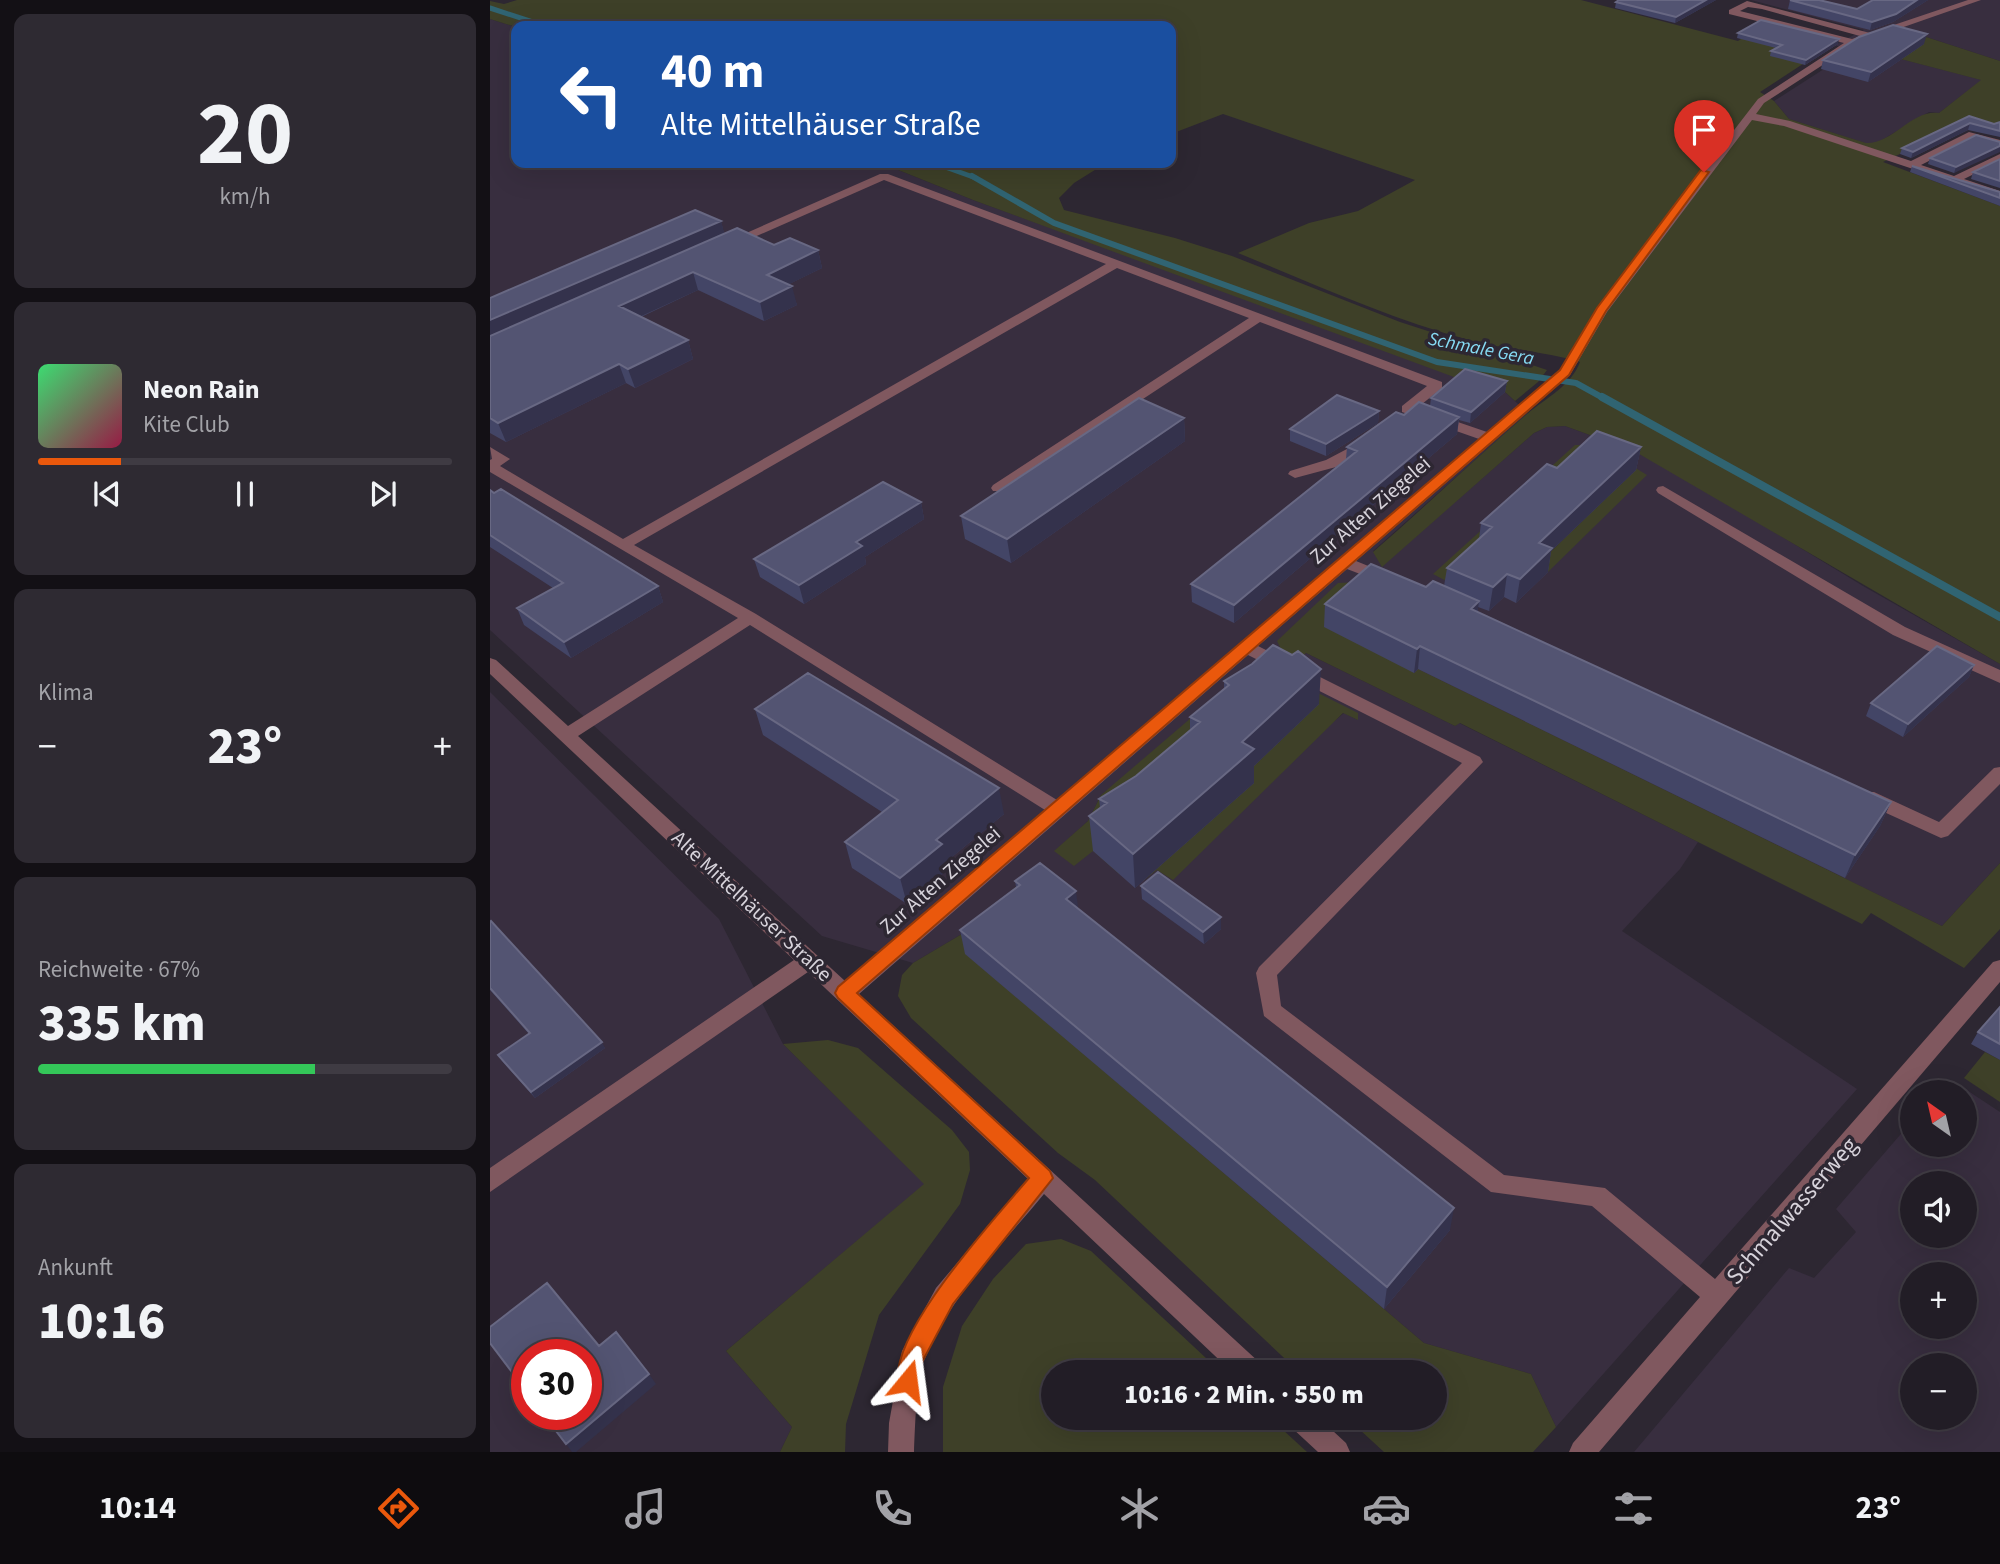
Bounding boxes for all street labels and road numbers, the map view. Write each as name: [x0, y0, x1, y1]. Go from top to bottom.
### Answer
street label: Zur Alten Ziegelei: [1303, 449, 1437, 571]
street label: Zur Alten Ziegelei: [873, 819, 1007, 941]
street label: Alte Mittelhäuser Straße: [665, 824, 839, 988]
street label: Schmalwasserweg: [1718, 1129, 1866, 1293]

